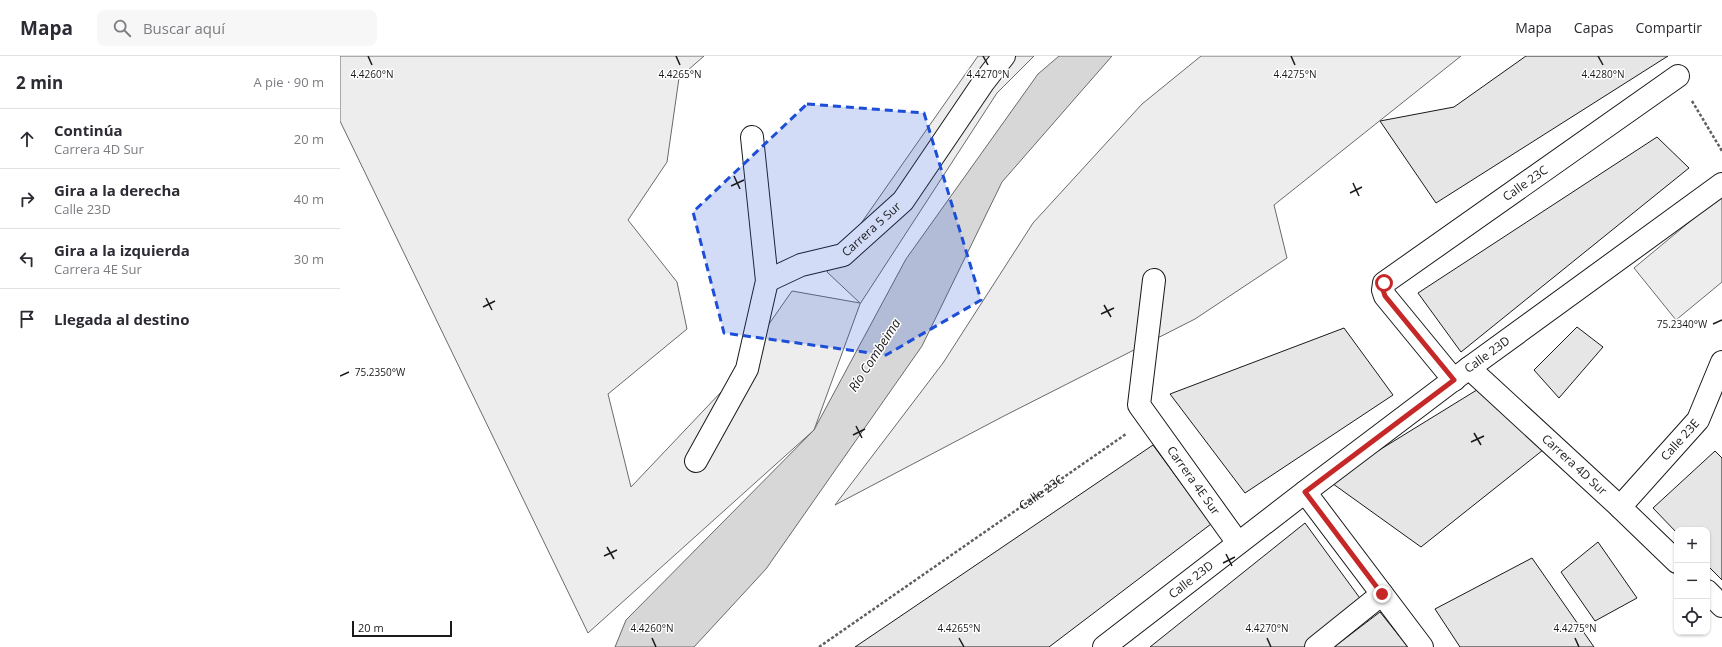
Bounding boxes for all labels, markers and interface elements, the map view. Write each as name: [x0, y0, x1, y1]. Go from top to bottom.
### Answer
search box: [97, 10, 377, 46]
text: Mapa: [20, 15, 73, 41]
icon: search: [111, 17, 133, 39]
text: Buscar aquí: [143, 18, 225, 38]
text: Mapa: [1515, 18, 1552, 37]
text: Capas: [1574, 18, 1613, 37]
text: Compartir: [1635, 18, 1702, 37]
text: 4.4260°N: [350, 67, 394, 81]
text: 4.4265°N: [658, 67, 702, 81]
text: 4.4270°N: [966, 67, 1010, 81]
text: 4.4275°N: [1273, 67, 1317, 81]
text: 4.4280°N: [1581, 67, 1625, 81]
text: 2 min: [16, 71, 63, 94]
text: A pie · 90 m: [253, 73, 324, 91]
text: Continúa: [54, 120, 123, 140]
icon: ahead: [16, 128, 38, 150]
text: 20 m: [294, 130, 324, 148]
text: Carrera 4D Sur: [54, 140, 144, 158]
street label: Calle 23C: [1499, 161, 1551, 205]
text: Gira a la derecha: [54, 180, 180, 200]
icon: right: [16, 188, 38, 210]
text: 40 m: [294, 190, 324, 208]
street label: Carrera 5 Sur: [838, 198, 904, 260]
text: Calle 23D: [54, 200, 111, 218]
text: Gira a la izquierda: [54, 240, 190, 260]
icon: left: [16, 248, 38, 270]
text: 30 m: [294, 250, 324, 268]
text: Carrera 4E Sur: [54, 260, 142, 278]
route start: [1375, 274, 1393, 292]
icon: arrive: [16, 308, 38, 330]
text: Llegada al destino: [54, 309, 189, 329]
water label: Río Combeima: [844, 314, 905, 395]
text: 75.2340°W: [1657, 317, 1708, 331]
street label: Calle 23D: [1461, 332, 1513, 377]
text: 75.2350°W: [355, 365, 406, 379]
street label: Calle 23E: [1656, 415, 1703, 464]
street label: Carrera 4D Sur: [1538, 430, 1611, 499]
street label: Carrera 4E Sur: [1163, 442, 1224, 518]
street label: Calle 23C: [1015, 470, 1068, 514]
map controls: [1674, 527, 1710, 635]
button: +: [1674, 527, 1710, 563]
street label: Calle 23D: [1165, 557, 1217, 602]
button: −: [1674, 563, 1710, 599]
route end: [1373, 585, 1391, 603]
button: locate: [1674, 599, 1710, 635]
scale bar: [352, 619, 452, 638]
text: 20 m: [358, 620, 384, 635]
text: 4.4260°N: [630, 621, 674, 635]
text: 4.4265°N: [937, 621, 981, 635]
text: 4.4270°N: [1245, 621, 1289, 635]
text: 4.4275°N: [1553, 621, 1597, 635]

